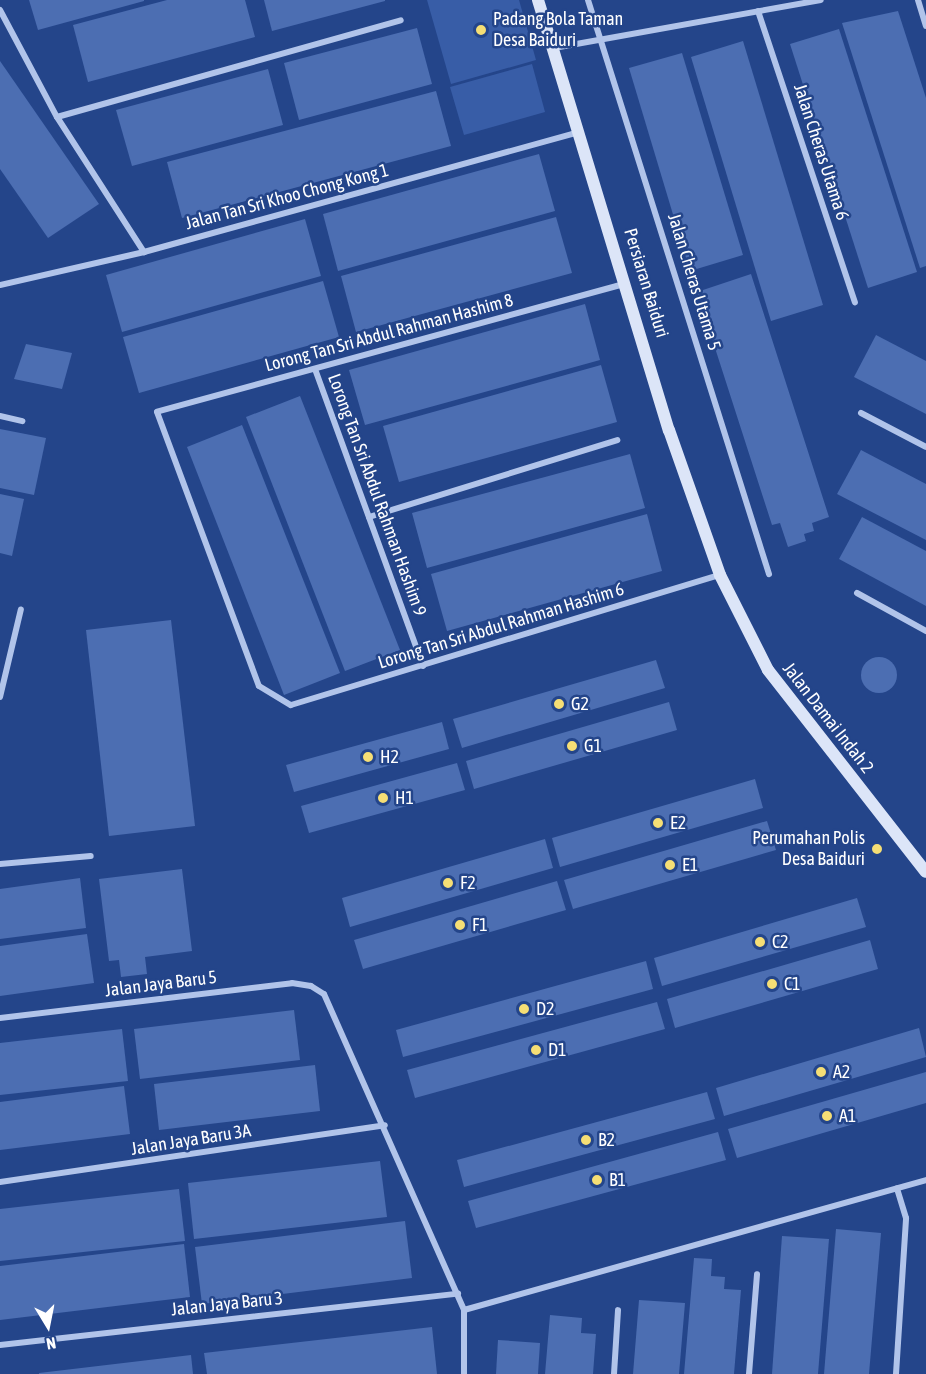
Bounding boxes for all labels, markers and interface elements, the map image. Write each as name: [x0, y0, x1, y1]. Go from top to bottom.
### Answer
place label: Padang Bola Taman Desa Baiduri: [493, 9, 623, 52]
marker: Padang Bola Taman Desa Baiduri: [474, 23, 488, 37]
street label: Jalan Cheras Utama 6: [789, 81, 853, 223]
street label: Jalan Tan Sri Khoo Chong Kong 1: [183, 159, 391, 235]
street label: Jalan Cheras Utama 5: [663, 211, 725, 353]
street label: Persiaran Baiduri: [619, 226, 673, 340]
street label: Lorong Tan Sri Abdul Rahman Hashim 8: [262, 289, 516, 377]
street label: Lorong Tan Sri Abdul Rahman Hashim 9: [323, 371, 431, 619]
street label: Lorong Tan Sri Abdul Rahman Hashim 6: [375, 578, 627, 674]
street label: Jalan Damai Indah 2: [778, 658, 878, 778]
place label: G2: [571, 693, 589, 715]
marker: G2: [552, 697, 566, 711]
place label: G1: [584, 735, 602, 757]
marker: G1: [565, 739, 579, 753]
place label: H2: [380, 746, 399, 768]
marker: H2: [361, 750, 375, 764]
place label: H1: [395, 787, 414, 809]
marker: H1: [376, 791, 390, 805]
place label: E2: [670, 812, 686, 834]
marker: E2: [651, 816, 665, 830]
place label: Perumahan Polis Desa Baiduri: [752, 828, 865, 870]
marker: Perumahan Polis Desa Baiduri: [870, 842, 884, 856]
place label: E1: [682, 854, 698, 876]
marker: E1: [663, 858, 677, 872]
place label: F2: [460, 872, 476, 894]
marker: F2: [441, 876, 455, 890]
place label: F1: [472, 914, 488, 936]
marker: F1: [453, 918, 467, 932]
place label: C2: [772, 931, 789, 953]
marker: C2: [753, 935, 767, 949]
street label: Jalan Jaya Baru 5: [104, 966, 218, 1002]
place label: C1: [784, 973, 801, 995]
marker: C1: [765, 977, 779, 991]
place label: D2: [536, 998, 555, 1020]
marker: D2: [517, 1002, 531, 1016]
place label: D1: [548, 1039, 567, 1061]
marker: D1: [529, 1043, 543, 1057]
place label: A2: [833, 1061, 850, 1083]
marker: A2: [814, 1065, 828, 1079]
place label: A1: [839, 1105, 856, 1127]
marker: A1: [820, 1109, 834, 1123]
street label: Jalan Jaya Baru 3A: [129, 1120, 253, 1160]
place label: B2: [598, 1129, 615, 1151]
marker: B2: [579, 1133, 593, 1147]
place label: B1: [609, 1169, 626, 1191]
marker: B1: [590, 1173, 604, 1187]
street label: Jalan Jaya Baru 3: [170, 1287, 284, 1321]
north arrow: [18, 1296, 78, 1356]
text: N: [45, 1334, 57, 1353]

